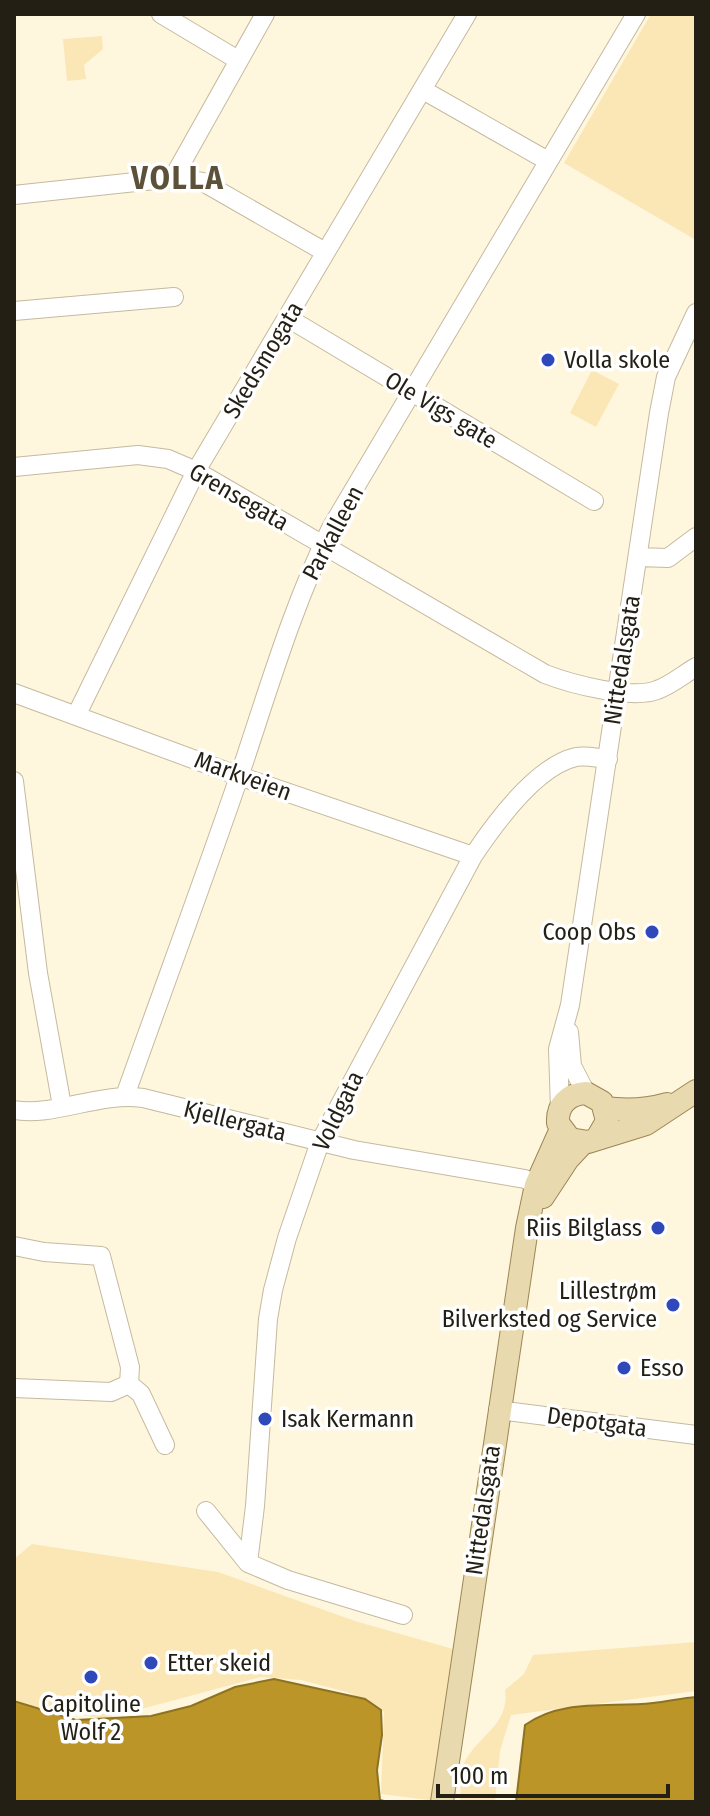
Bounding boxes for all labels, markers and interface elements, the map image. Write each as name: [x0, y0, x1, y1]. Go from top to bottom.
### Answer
district label: VOLLA: [130, 159, 225, 197]
street label: Skedsmogata: [217, 297, 309, 423]
place label: Volla skole: [564, 346, 670, 374]
marker: Volla skole: [539, 351, 557, 369]
street label: Ole Vigs gate: [380, 366, 502, 454]
street label: Grensegata: [184, 457, 294, 537]
street label: Parkalleen: [297, 481, 369, 585]
street label: Nittedalsgata: [598, 593, 646, 727]
street label: Markveien: [191, 746, 295, 806]
place label: Coop Obs: [543, 918, 636, 946]
marker: Coop Obs: [643, 923, 661, 941]
street label: Voldgata: [307, 1067, 369, 1155]
street label: Kjellergata: [181, 1095, 289, 1147]
place label: Riis Bilglass: [526, 1214, 642, 1242]
marker: Riis Bilglass: [649, 1219, 667, 1237]
place label: Lillestrøm Bilverksted og Service: [442, 1277, 657, 1333]
marker: Lillestrøm Bilverksted og Service: [664, 1296, 682, 1314]
place label: Esso: [640, 1354, 684, 1382]
marker: Esso: [615, 1359, 633, 1377]
street label: Depotgata: [545, 1401, 649, 1443]
place label: Isak Kermann: [281, 1405, 414, 1433]
marker: Isak Kermann: [256, 1410, 274, 1428]
street label: Nittedalsgata: [460, 1443, 506, 1577]
place label: Etter skeid: [167, 1649, 271, 1677]
marker: Etter skeid: [142, 1654, 160, 1672]
marker: Capitoline Wolf 2: [82, 1668, 100, 1686]
place label: Capitoline Wolf 2: [41, 1690, 141, 1746]
scale bar: [438, 1748, 668, 1798]
text: 100 m: [450, 1762, 508, 1790]

